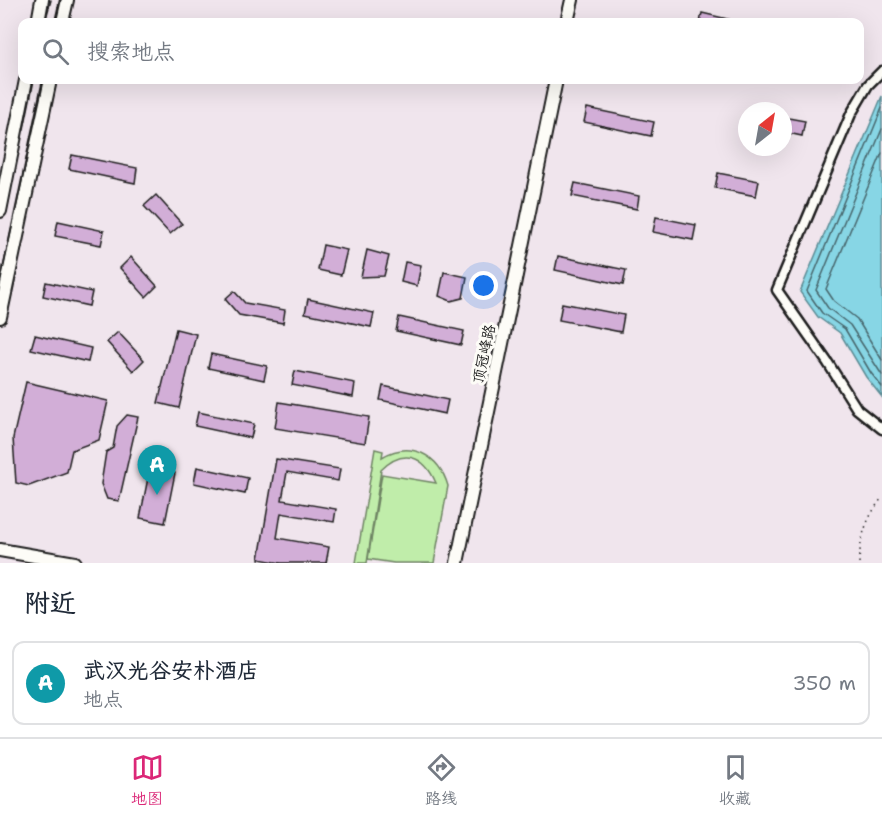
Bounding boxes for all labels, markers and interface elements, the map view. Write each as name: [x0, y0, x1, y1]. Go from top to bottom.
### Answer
search box: [18, 18, 864, 84]
icon: search: [39, 35, 72, 68]
text: 搜索地点: [87, 37, 175, 66]
north arrow: [738, 102, 792, 156]
your location: [469, 271, 498, 300]
street label: 顶冠峰路: [468, 323, 500, 385]
pin: A: [138, 446, 176, 495]
text: 附近: [24, 585, 76, 620]
text: 武汉光谷安朴酒店: [83, 656, 259, 685]
text: A: [38, 670, 53, 696]
text: 350 m: [792, 670, 856, 696]
text: 地点: [83, 686, 123, 712]
tab: 地图: [131, 751, 164, 809]
tab: 路线: [425, 751, 458, 809]
tab: 收藏: [719, 751, 752, 809]

